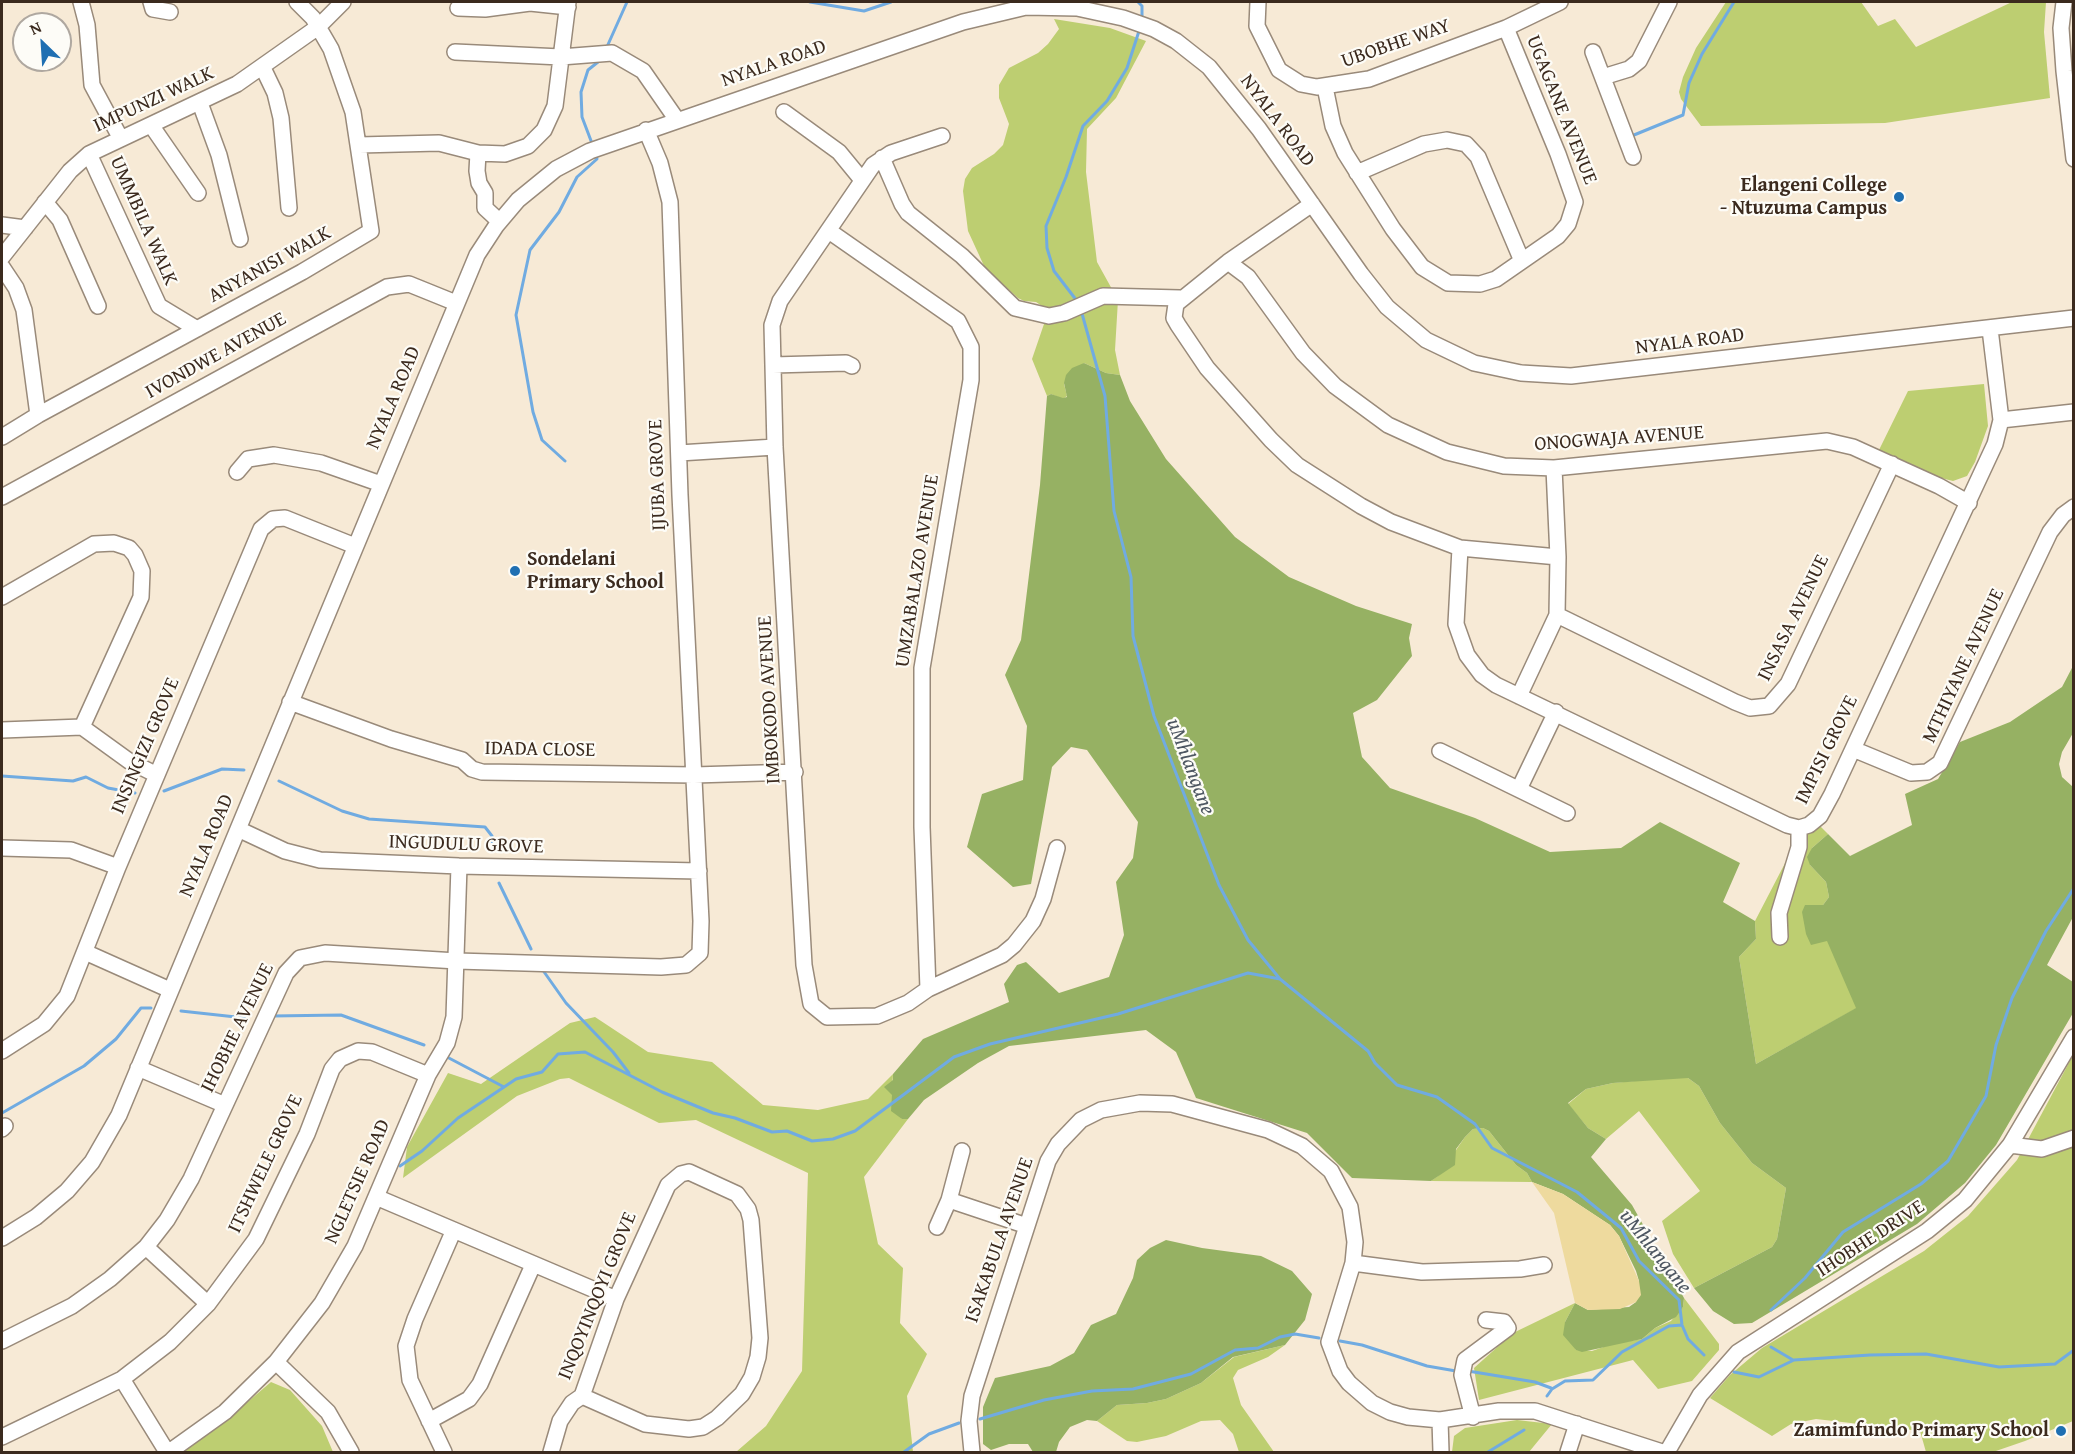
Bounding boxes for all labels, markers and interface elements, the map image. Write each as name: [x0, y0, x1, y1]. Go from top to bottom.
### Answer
north arrow: [12, 12, 72, 72]
text: N: [25, 14, 45, 41]
street label: UBOBHE WAY: [1338, 14, 1454, 74]
street label: UGAGANE AVENUE: [1520, 32, 1602, 188]
street label: NYALA ROAD: [718, 35, 830, 93]
street label: IMPUNZI WALK: [90, 62, 218, 138]
street label: NYALA ROAD: [1235, 70, 1319, 172]
street label: UMMBILA WALK: [104, 153, 182, 289]
place label: Elangeni College - Ntuzuma Campus: [1720, 174, 1887, 221]
marker: Elangeni College - Ntuzuma Campus: [1892, 190, 1906, 204]
street label: ANYANISI WALK: [204, 221, 336, 309]
street label: IVONDWE AVENUE: [141, 307, 291, 405]
street label: NYALA ROAD: [1634, 323, 1746, 361]
street label: NYALA ROAD: [362, 343, 426, 453]
street label: IJUBA GROVE: [644, 419, 672, 531]
street label: ONOGWAJA AVENUE: [1534, 421, 1704, 457]
street label: UMZABALAZO AVENUE: [891, 473, 945, 669]
place label: Sondelani Primary School: [527, 548, 664, 595]
street label: INSASA AVENUE: [1753, 551, 1835, 685]
marker: Sondelani Primary School: [508, 564, 522, 578]
street label: MTHIYANE AVENUE: [1918, 585, 2010, 747]
street label: IMBOKODO AVENUE: [754, 615, 786, 785]
street label: INSINGIZI GROVE: [107, 674, 185, 818]
street label: IMPISI GROVE: [1790, 692, 1864, 808]
water label: uMhlangane: [1160, 715, 1220, 819]
street label: IDADA CLOSE: [484, 737, 596, 763]
street label: NYALA ROAD: [175, 791, 239, 901]
street label: INGUDULU GROVE: [388, 830, 544, 860]
street label: IHOBHE AVENUE: [196, 959, 280, 1097]
street label: ITSHWELE GROVE: [223, 1091, 309, 1237]
street label: NGLETSIE ROAD: [320, 1116, 396, 1248]
street label: ISAKABULA AVENUE: [961, 1154, 1039, 1326]
street label: IHOBHE DRIVE: [1813, 1195, 1929, 1283]
water label: uMhlangane: [1613, 1205, 1697, 1299]
street label: INQOYINQOYI GROVE: [553, 1209, 643, 1383]
place label: Zamimfundo Primary School: [1793, 1419, 2049, 1443]
marker: Zamimfundo Primary School: [2054, 1424, 2068, 1438]

